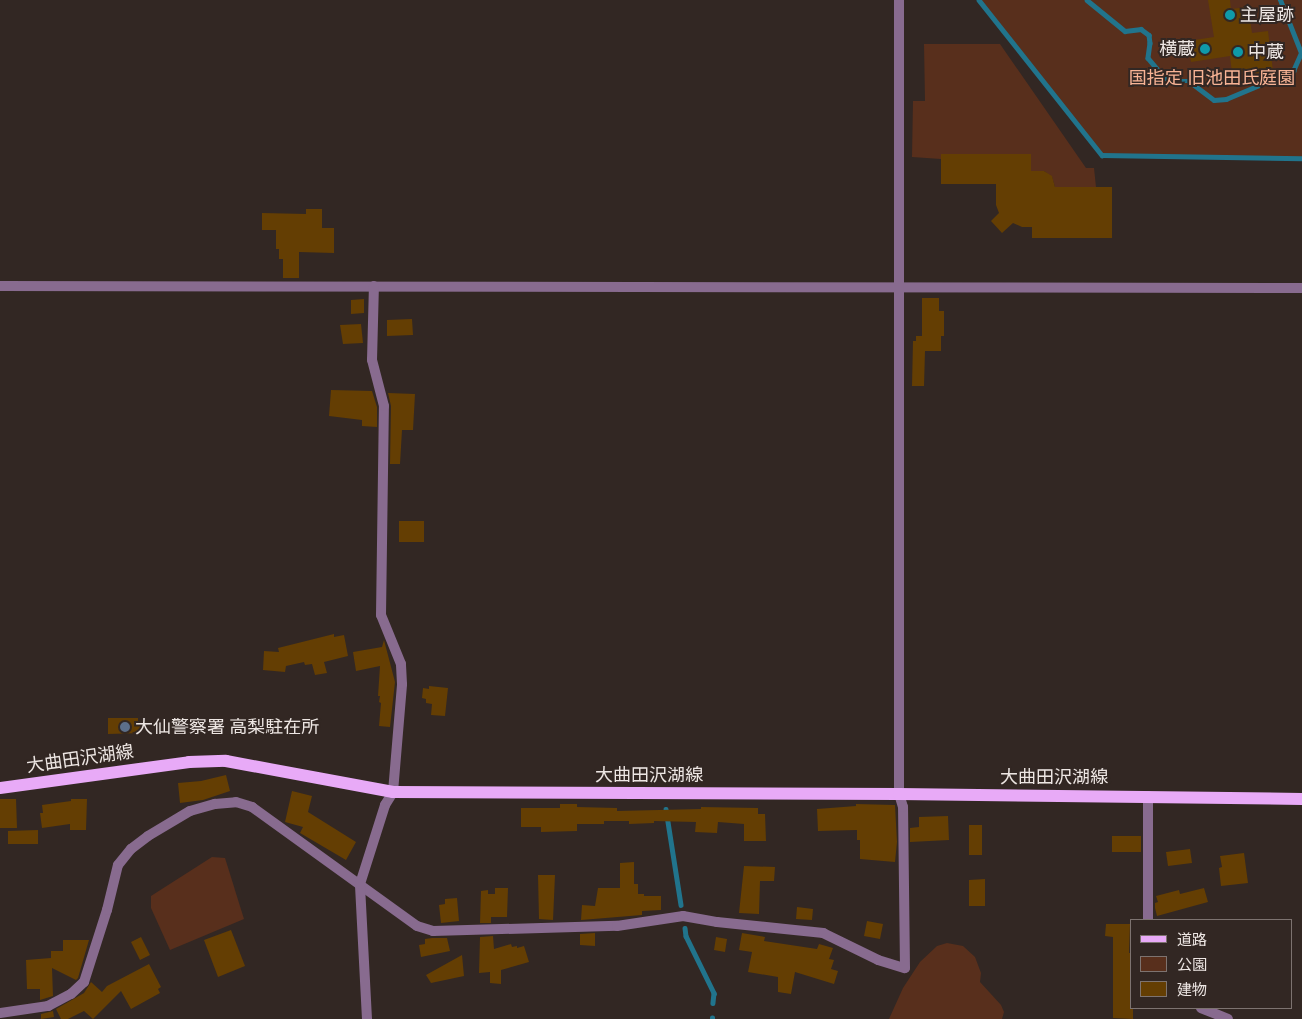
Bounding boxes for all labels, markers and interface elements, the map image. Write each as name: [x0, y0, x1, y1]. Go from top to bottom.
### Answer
place label: 主屋跡: [1240, 4, 1294, 26]
marker: 主屋跡: [1224, 9, 1236, 21]
place label: 横蔵: [1159, 38, 1195, 60]
place label: 中蔵: [1248, 41, 1284, 63]
marker: 横蔵: [1199, 43, 1211, 55]
marker: 中蔵: [1232, 46, 1244, 58]
park label: 国指定 旧池田氏庭園: [1129, 67, 1295, 89]
place label: 大仙警察署 高梨駐在所: [135, 716, 319, 738]
marker: 大仙警察署 高梨駐在所: [119, 721, 131, 733]
street label: 大曲田沢湖線: [25, 741, 135, 777]
street label: 大曲田沢湖線: [595, 764, 703, 786]
street label: 大曲田沢湖線: [1000, 766, 1108, 788]
legend: [1130, 919, 1292, 1009]
text: 道路: [1177, 931, 1207, 948]
text: 公園: [1177, 956, 1207, 973]
text: 建物: [1177, 981, 1207, 998]

